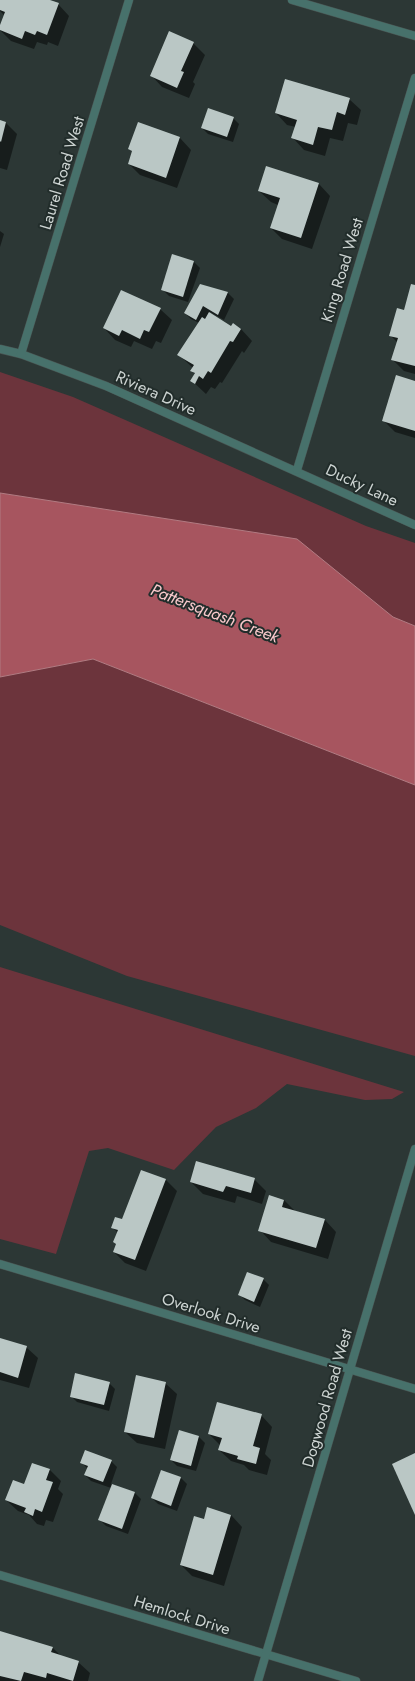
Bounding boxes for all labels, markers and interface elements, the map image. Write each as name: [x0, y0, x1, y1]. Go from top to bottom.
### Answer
street label: Laurel Road West: [34, 113, 90, 233]
street label: King Road West: [315, 215, 369, 325]
street label: Riviera Drive: [112, 365, 200, 421]
street label: Ducky Lane: [322, 458, 402, 512]
water label: Pattersquash Creek: [147, 578, 283, 649]
street label: Overlook Drive: [159, 1287, 263, 1339]
street label: Dogwood Road West: [296, 1326, 358, 1470]
street label: Hemlock Drive: [131, 1589, 233, 1641]

